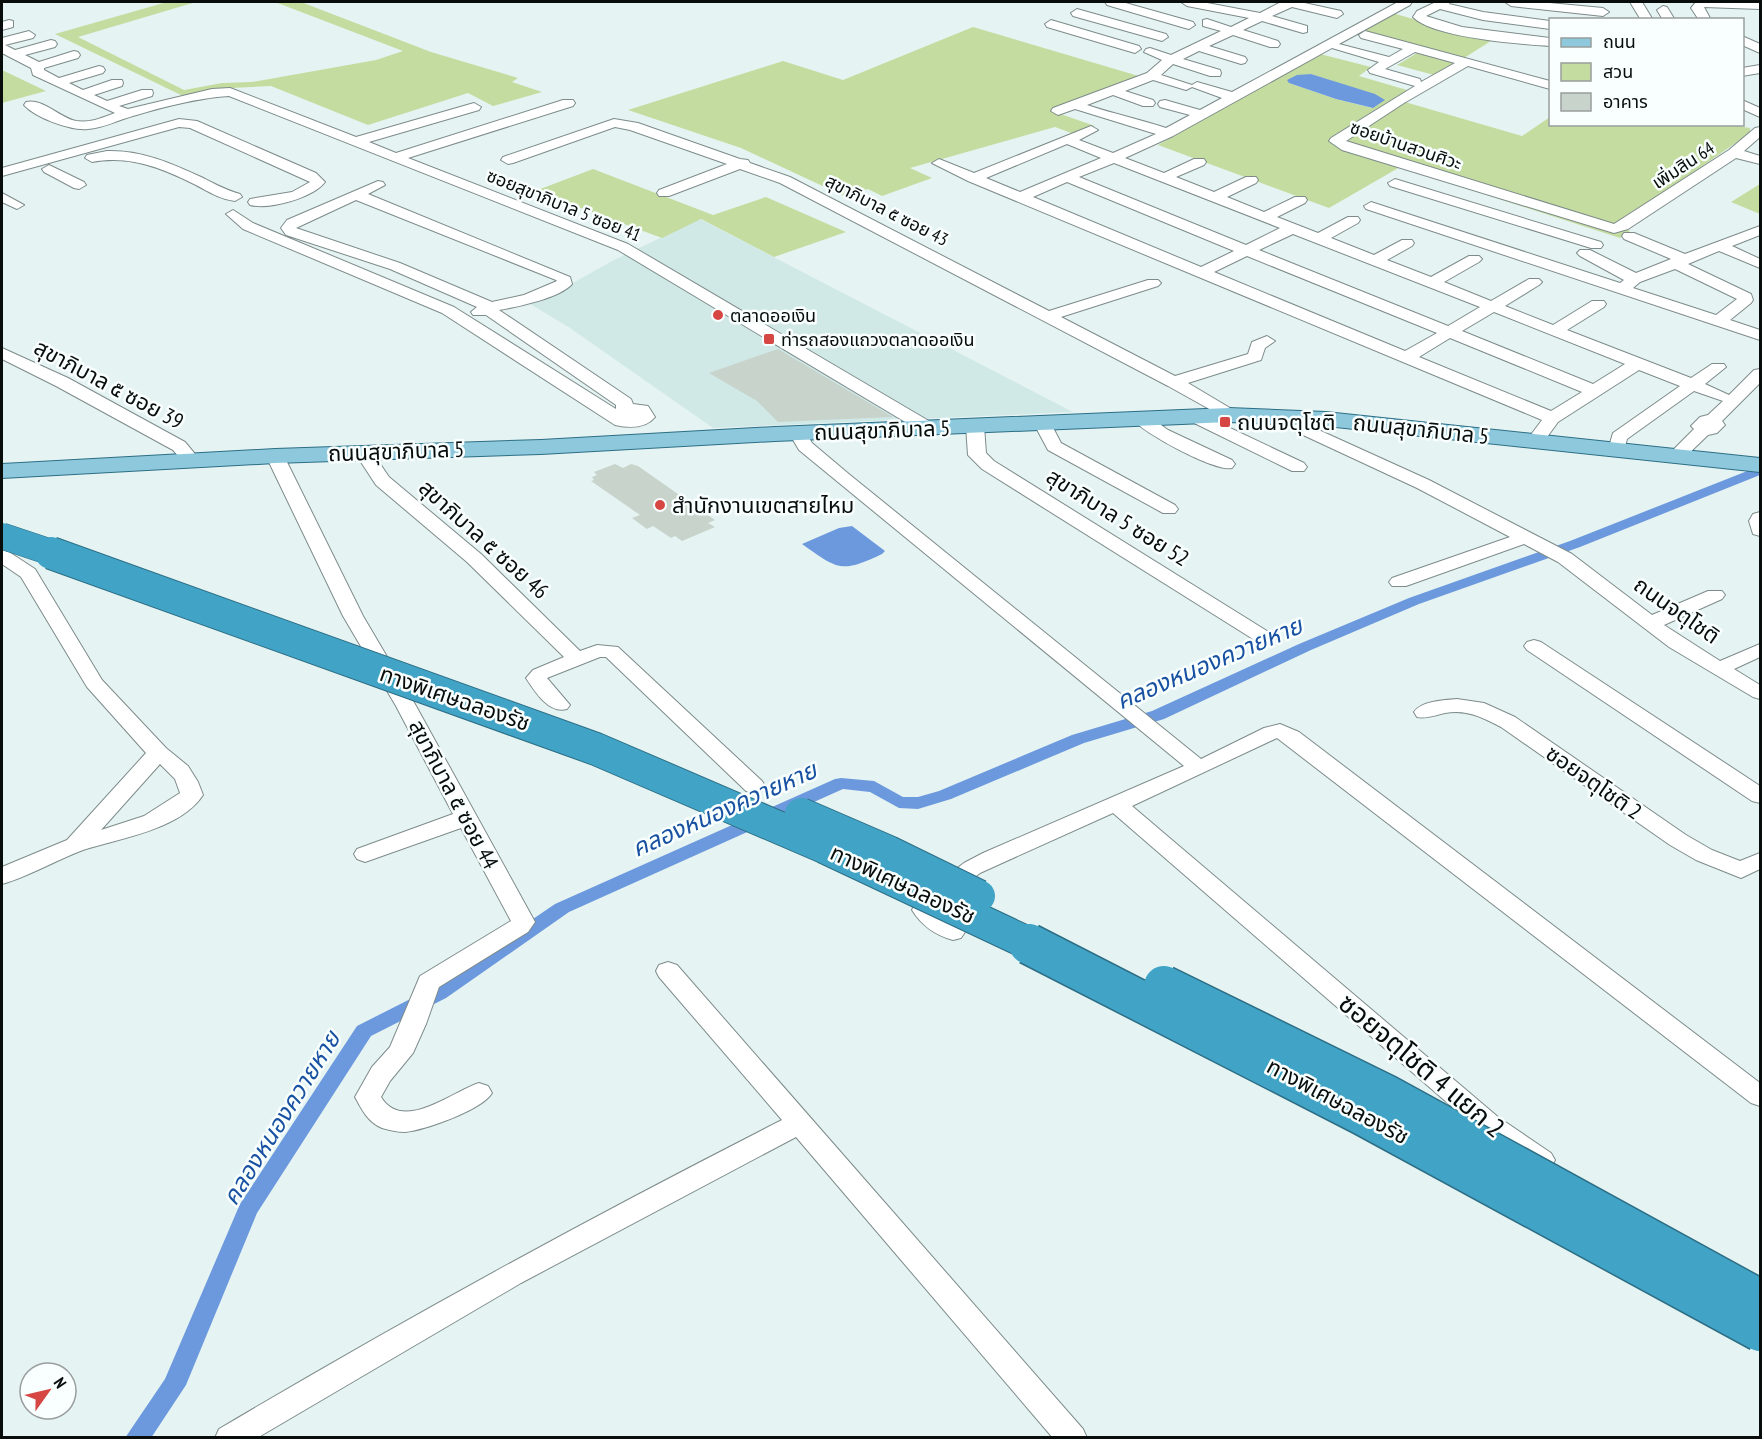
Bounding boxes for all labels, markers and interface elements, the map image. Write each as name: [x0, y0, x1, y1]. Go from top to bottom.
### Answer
legend: [1549, 18, 1744, 126]
text: ถนน: [1603, 30, 1636, 53]
text: สวน: [1603, 60, 1633, 83]
text: อาคาร: [1603, 90, 1648, 113]
street label: ซอยบ้านสวนศิวะ: [1347, 115, 1465, 175]
street label: เพิ่มสิน 64: [1647, 136, 1719, 194]
street label: ซอยสุขาภิบาล 5 ซอย 41: [483, 164, 645, 246]
street label: สุขาภิบาล ๕ ซอย 43: [822, 169, 952, 251]
place label: ตลาดออเงิน: [730, 304, 816, 327]
marker: ตลาดออเงิน: [711, 308, 725, 322]
place label: ท่ารถสองแถวงตลาดออเงิน: [781, 328, 975, 351]
marker: ท่ารถสองแถวงตลาดออเงิน: [762, 332, 776, 346]
street label: สุขาภิบาล ๕ ซอย 39: [29, 333, 189, 435]
place label: ถนนจตุโชติ: [1237, 408, 1336, 436]
street label: ถนนสุขาภิบาล 5: [1352, 408, 1490, 450]
street label: ถนนสุขาภิบาล 5: [813, 414, 951, 446]
marker: ถนนจตุโชติ: [1218, 415, 1232, 429]
street label: ถนนสุขาภิบาล 5: [327, 435, 465, 467]
street label: สุขาภิบาล 5 ซอย 52: [1041, 462, 1195, 572]
street label: สุขาภิบาล ๕ ซอย 46: [413, 473, 555, 605]
place label: สำนักงานเขตสายไหม: [672, 491, 854, 519]
marker: สำนักงานเขตสายไหม: [653, 498, 667, 512]
street label: ถนนจตุโชติ: [1629, 570, 1725, 650]
water label: คลองหนองควายหาย: [1111, 609, 1308, 716]
street label: ทางพิเศษฉลองรัช: [376, 659, 534, 737]
street label: สุขาภิบาล ๕ ซอย 44: [403, 714, 505, 874]
street label: ซอยจตุโชติ 2: [1541, 739, 1647, 825]
water label: คลองหนองควายหาย: [627, 754, 823, 864]
street label: ทางพิเศษฉลองรัช: [826, 838, 980, 930]
street label: ซอยจตุโชติ 4 แยก 2: [1332, 986, 1512, 1144]
water label: คลองหนองควายหาย: [215, 1024, 348, 1211]
street label: ทางพิเศษฉลองรัช: [1262, 1052, 1414, 1150]
north arrow: [18, 1361, 78, 1421]
text: N: [50, 1373, 71, 1392]

